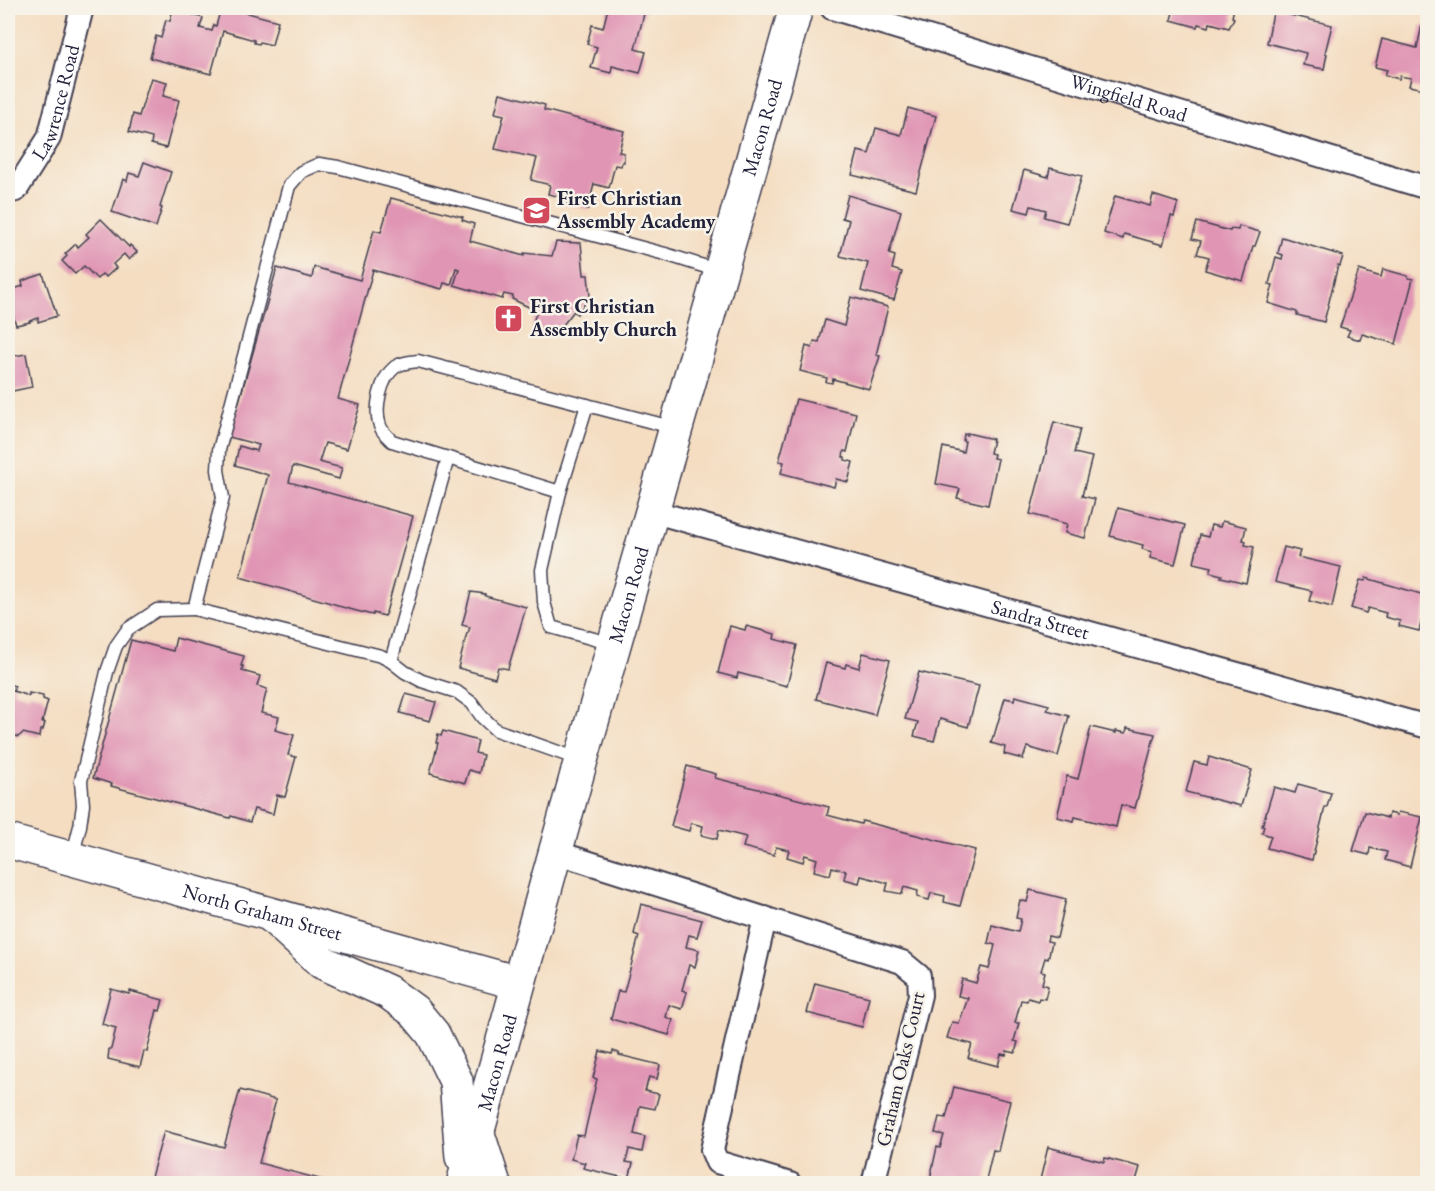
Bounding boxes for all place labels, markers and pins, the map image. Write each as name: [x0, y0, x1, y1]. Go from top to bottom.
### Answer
place label: First Christian Assembly Academy: [556, 185, 716, 234]
school or university icon: First Christian Assembly Academy: [520, 194, 552, 226]
place label: First Christian Assembly Church: [529, 293, 677, 342]
church icon: First Christian Assembly Church: [493, 302, 525, 334]

